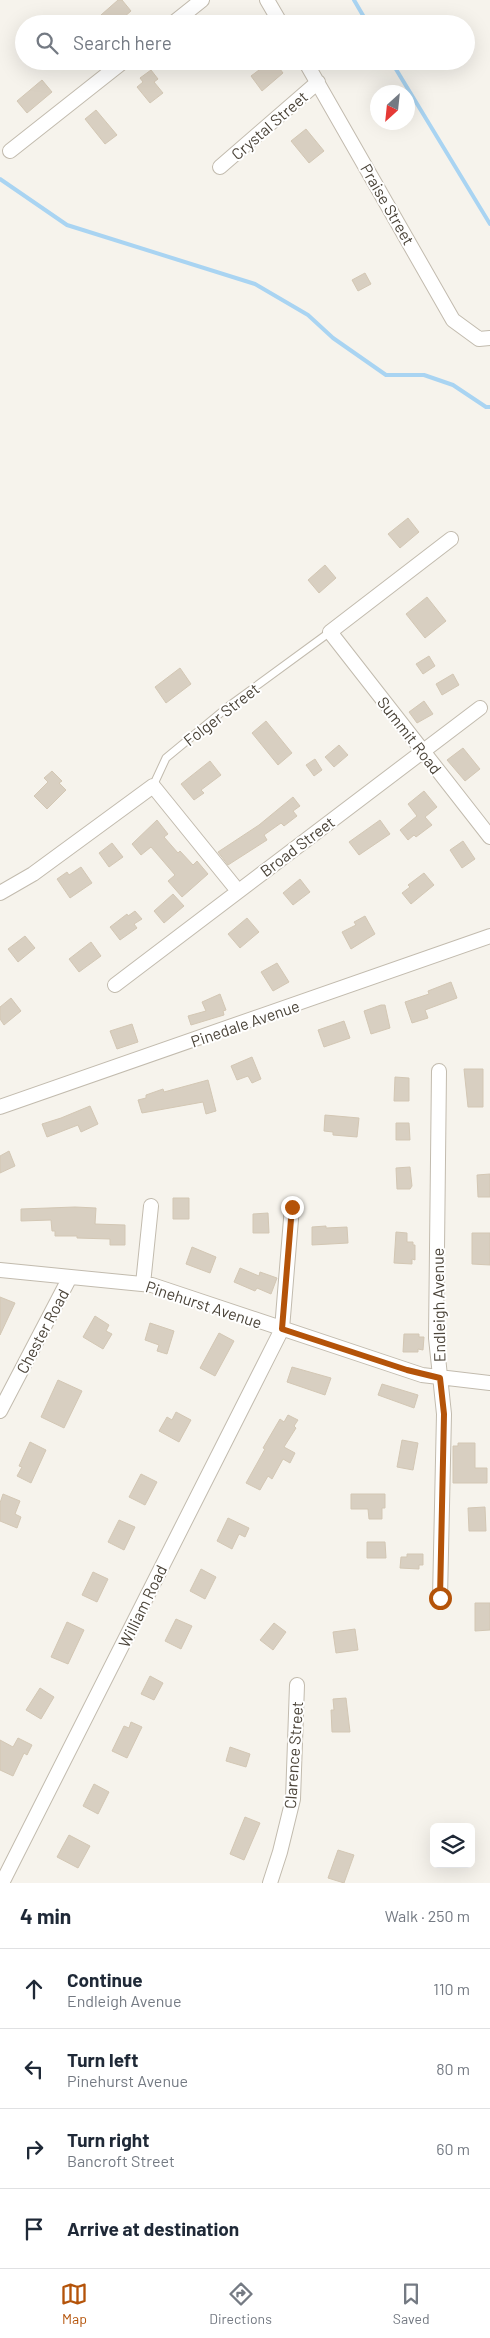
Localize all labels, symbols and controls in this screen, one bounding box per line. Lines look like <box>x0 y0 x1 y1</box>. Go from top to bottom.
search box <box>15 15 475 70</box>
icon: search <box>33 29 61 57</box>
text: Search here <box>73 31 172 54</box>
north arrow <box>370 85 415 130</box>
street label: Crystal Street <box>227 87 311 163</box>
street label: Praise Street <box>357 160 419 248</box>
street label: Folger Street <box>179 679 263 749</box>
street label: Summit Road <box>374 693 446 777</box>
street label: Broad Street <box>256 812 338 880</box>
street label: Pinedale Avenue <box>188 995 302 1051</box>
route end <box>281 1196 304 1219</box>
street label: Endleigh Avenue <box>428 1248 448 1362</box>
street label: Pinehurst Avenue <box>143 1276 265 1332</box>
street label: Chester Road <box>12 1286 72 1376</box>
street label: William Road <box>114 1562 170 1650</box>
route start <box>429 1587 452 1610</box>
street label: Clarence Street <box>280 1700 306 1810</box>
map controls <box>430 1823 475 1868</box>
button: layers <box>430 1823 475 1868</box>
text: 4 min <box>20 1903 71 1928</box>
text: Walk · 250 m <box>385 1906 470 1925</box>
text: Continue <box>67 1968 143 1991</box>
icon: ahead <box>20 1975 48 2003</box>
text: 110 m <box>433 1979 470 1998</box>
text: Endleigh Avenue <box>67 1991 181 2010</box>
text: Turn left <box>67 2048 138 2071</box>
icon: left <box>20 2055 48 2083</box>
text: 80 m <box>436 2059 470 2078</box>
text: Pinehurst Avenue <box>67 2071 188 2090</box>
text: Turn right <box>67 2128 149 2151</box>
icon: right <box>20 2135 48 2163</box>
text: 60 m <box>436 2139 470 2158</box>
text: Bancroft Street <box>67 2151 175 2170</box>
icon: arrive <box>20 2215 48 2243</box>
text: Arrive at destination <box>67 2217 239 2240</box>
tab: Map <box>60 2280 88 2327</box>
tab: Directions <box>209 2280 272 2327</box>
tab: Saved <box>393 2280 430 2327</box>

